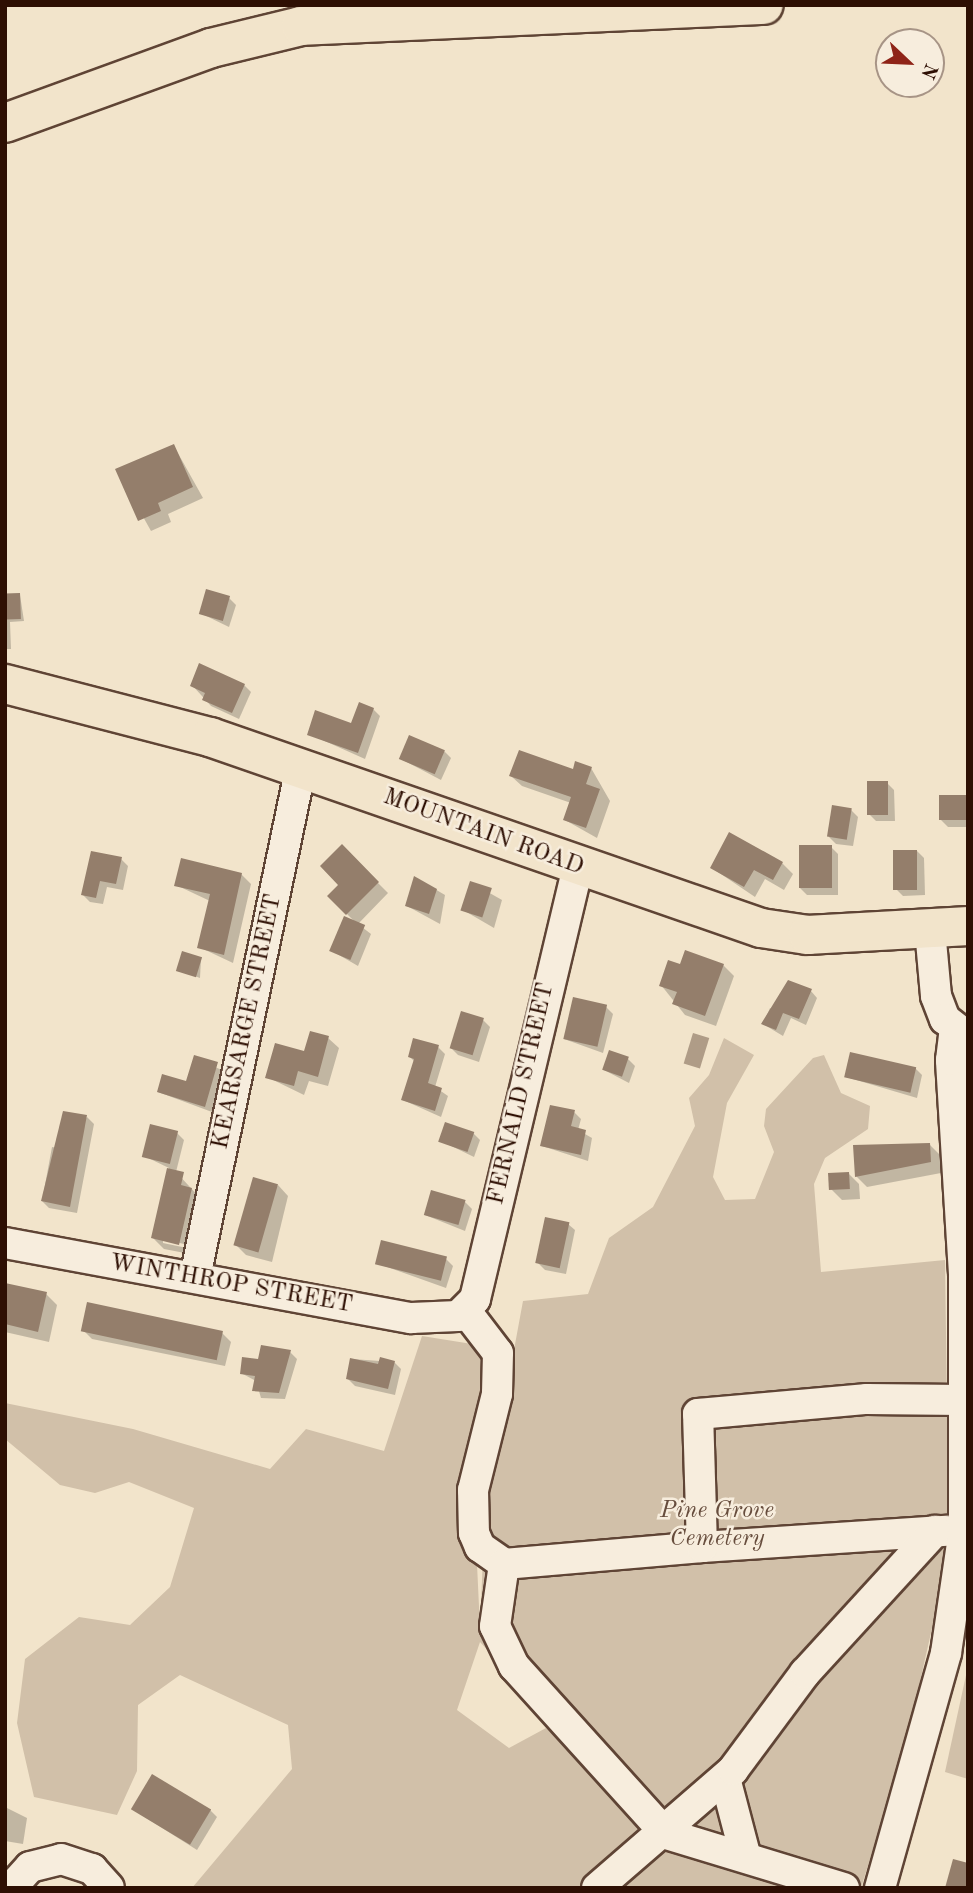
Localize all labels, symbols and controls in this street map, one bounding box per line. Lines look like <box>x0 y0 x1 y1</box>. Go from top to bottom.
north arrow <box>875 28 945 98</box>
text: N <box>916 60 940 81</box>
street label: MOUNTAIN ROAD <box>379 783 587 883</box>
street label: KEARSARGE STREET <box>207 892 289 1152</box>
street label: FERNALD STREET <box>482 980 562 1208</box>
street label: WINTHROP STREET <box>107 1249 355 1321</box>
park label: Pine Grove Cemetery <box>660 1498 774 1554</box>

